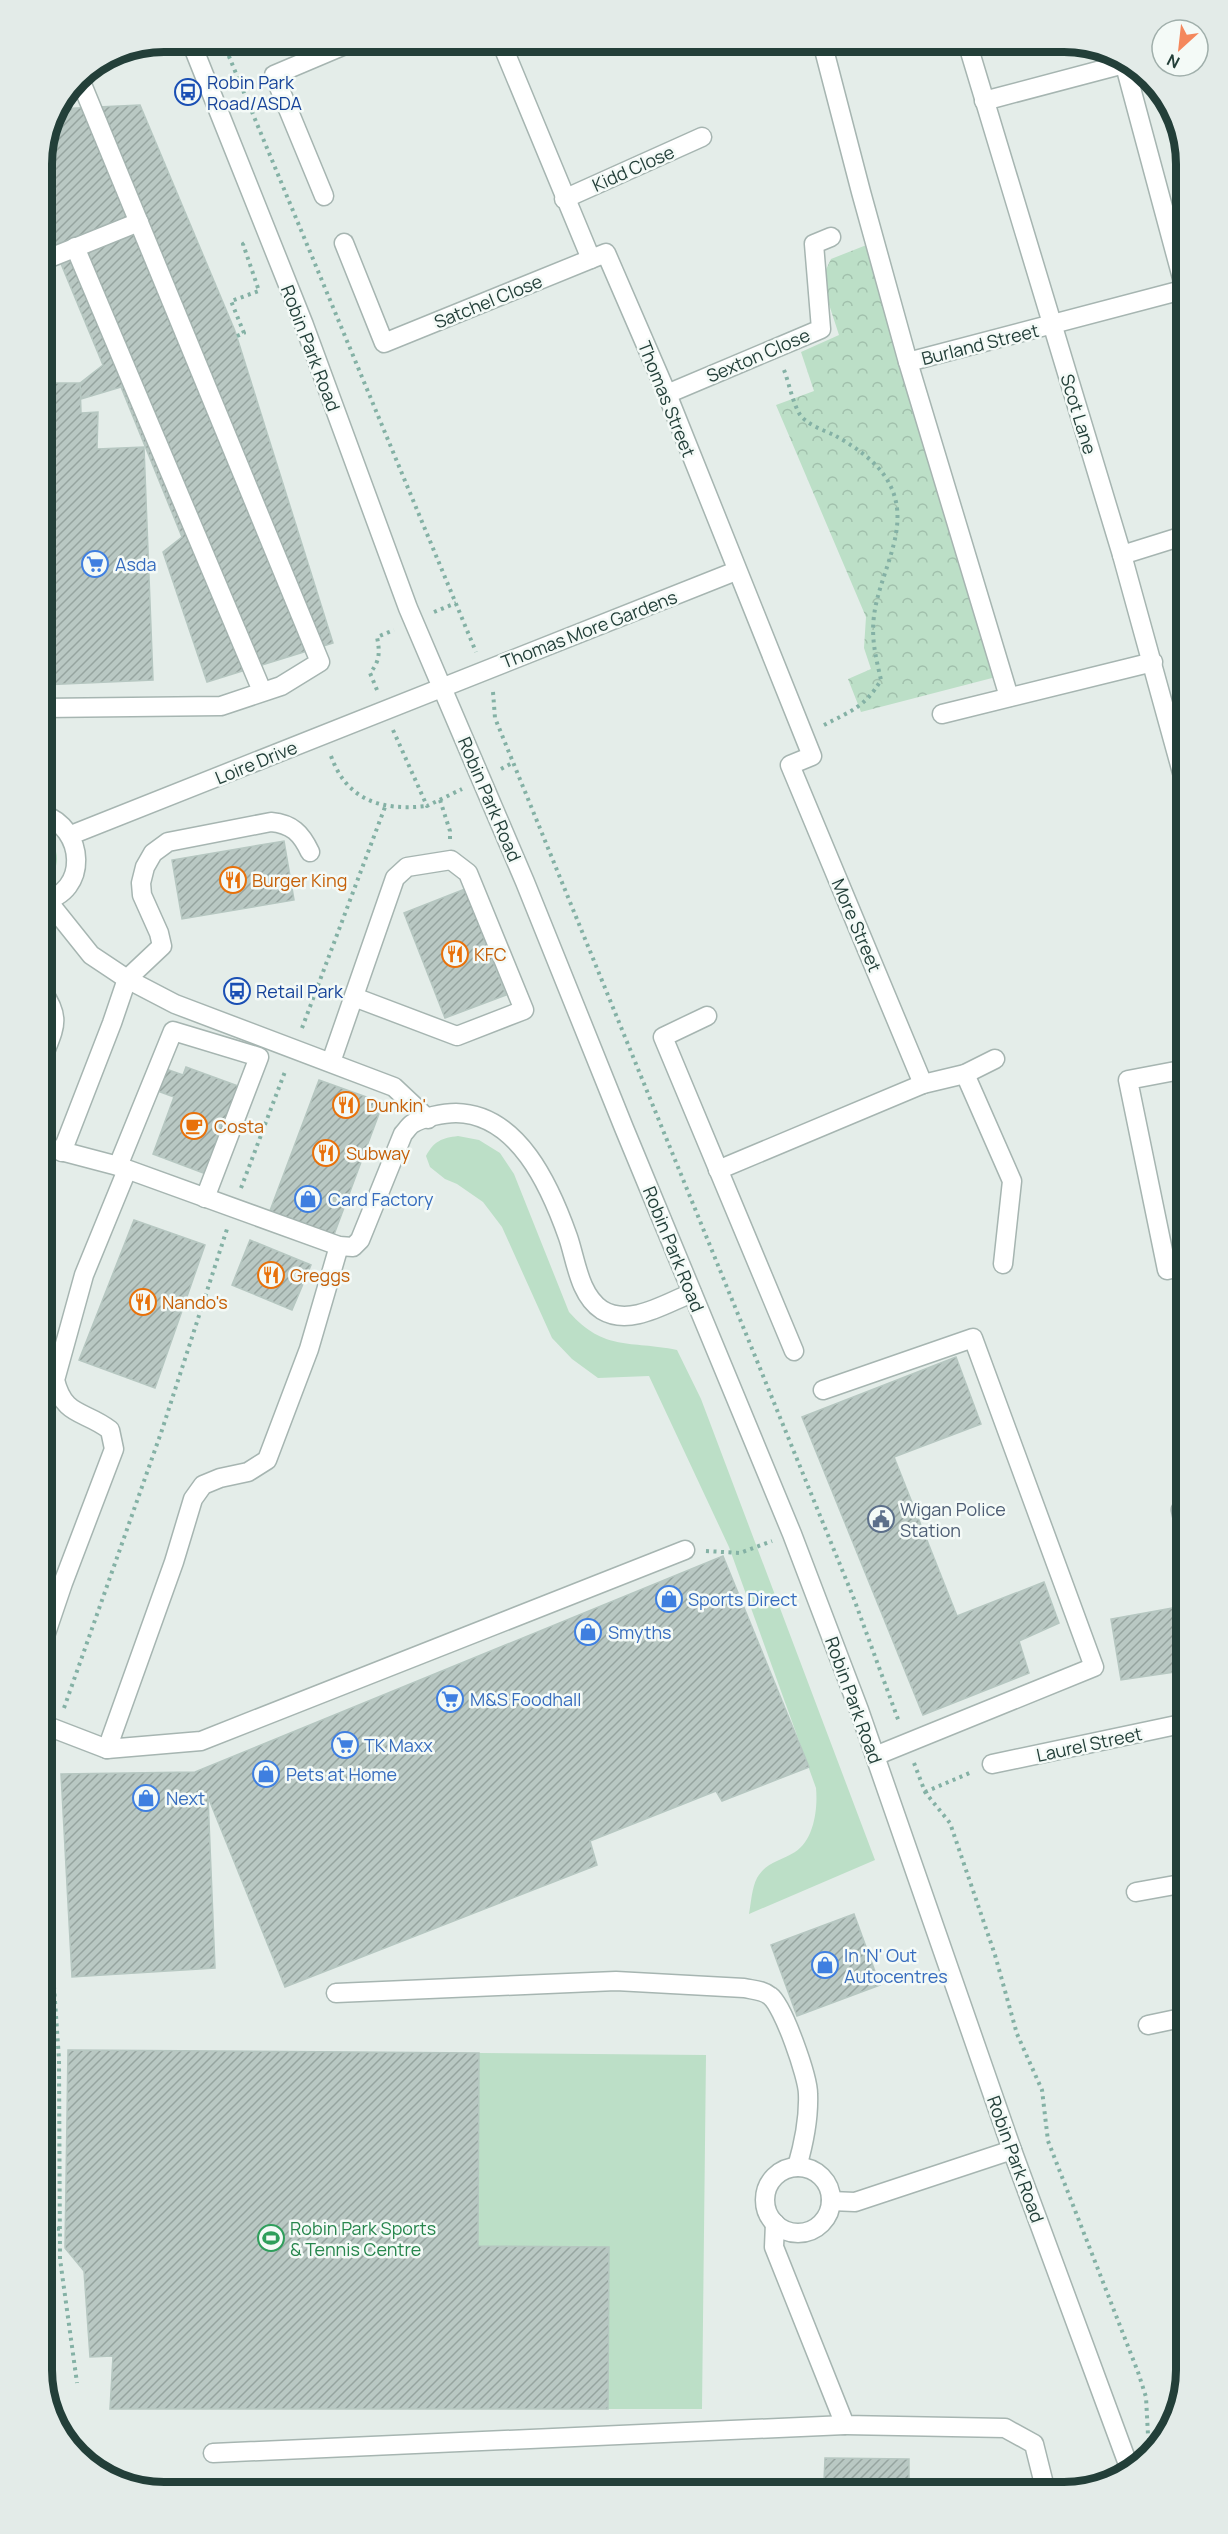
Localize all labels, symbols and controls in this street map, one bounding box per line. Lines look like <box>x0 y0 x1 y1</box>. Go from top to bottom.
north arrow <box>1150 18 1210 78</box>
text: N <box>1163 49 1183 74</box>
place label: Robin Park Road/ASDA <box>207 70 303 115</box>
bus stop icon: Robin Park Road/ASDA <box>173 77 203 107</box>
street label: Kidd Close <box>588 139 678 197</box>
street label: Satchel Close <box>430 268 546 334</box>
street label: Robin Park Road <box>276 281 346 415</box>
street label: Burland Street <box>919 318 1041 370</box>
street label: Sexton Close <box>703 322 813 388</box>
street label: Thomas Street <box>633 337 701 461</box>
street label: Scot Lane <box>1055 371 1103 457</box>
supermarket icon: Asda <box>80 549 110 579</box>
place label: Asda <box>115 552 157 576</box>
street label: Thomas More Gardens <box>498 584 680 674</box>
street label: Robin Park Road <box>453 733 527 865</box>
street label: Loire Drive <box>211 735 301 789</box>
restaurant icon: Burger King <box>218 865 248 895</box>
place label: Burger King <box>252 868 347 892</box>
street label: More Street <box>827 875 887 975</box>
restaurant icon: KFC <box>440 939 470 969</box>
place label: KFC <box>474 942 507 966</box>
bus stop icon: Retail Park <box>222 976 252 1006</box>
place label: Retail Park <box>256 979 344 1003</box>
restaurant icon: Dunkin' <box>331 1090 361 1120</box>
place label: Dunkin' <box>366 1093 426 1117</box>
cafe icon: Costa <box>179 1111 209 1141</box>
place label: Costa <box>214 1114 264 1138</box>
restaurant icon: Subway <box>311 1138 341 1168</box>
place label: Subway <box>346 1141 411 1165</box>
street label: Robin Park Road <box>638 1183 710 1315</box>
shop icon: Card Factory <box>293 1184 323 1214</box>
place label: Card Factory <box>328 1187 434 1211</box>
restaurant icon: Greggs <box>256 1260 286 1290</box>
place label: Greggs <box>290 1263 350 1287</box>
restaurant icon: Nando's <box>128 1287 158 1317</box>
place label: Nando's <box>162 1290 228 1314</box>
place label: Wigan Police Station <box>900 1497 1006 1542</box>
public building icon: Wigan Police Station <box>866 1504 896 1534</box>
shop icon: Sports Direct <box>654 1584 684 1614</box>
place label: Sports Direct <box>688 1587 797 1611</box>
shop icon: Smyths <box>573 1617 603 1647</box>
place label: Smyths <box>608 1620 672 1644</box>
street label: Robin Park Road <box>820 1633 888 1767</box>
supermarket icon: M&S Foodhall <box>435 1684 465 1714</box>
place label: M&S Foodhall <box>470 1687 581 1711</box>
street label: Laurel Street <box>1034 1721 1144 1767</box>
supermarket icon: TK Maxx <box>330 1730 360 1760</box>
place label: TK Maxx <box>364 1733 433 1757</box>
shop icon: Pets at Home <box>251 1759 281 1789</box>
place label: Pets at Home <box>286 1762 397 1786</box>
shop icon: Next <box>131 1783 161 1813</box>
place label: Next <box>166 1786 205 1810</box>
place label: In 'N' Out Autocentres <box>844 1943 948 1988</box>
shop icon: In 'N' Out Autocentres <box>810 1950 840 1980</box>
street label: Robin Park Road <box>982 2092 1050 2226</box>
place label: Robin Park Sports & Tennis Centre <box>290 2216 436 2261</box>
sports icon: Robin Park Sports & Tennis Centre <box>256 2223 286 2253</box>

